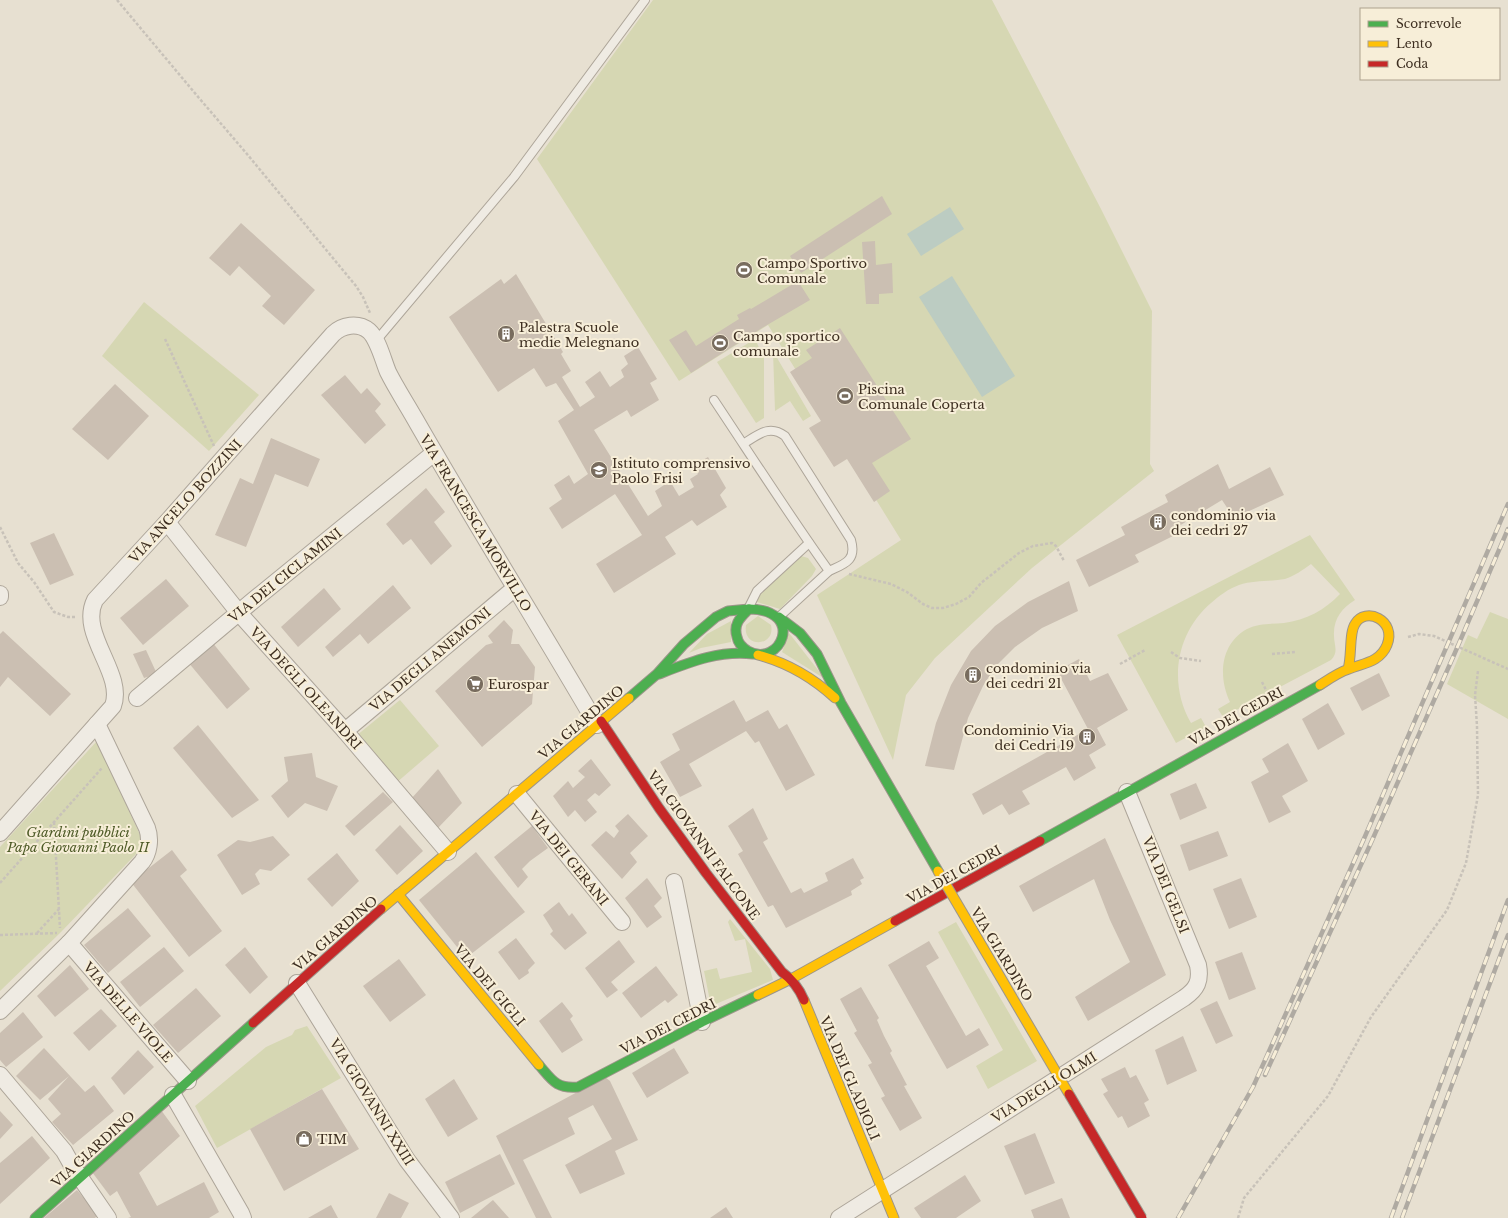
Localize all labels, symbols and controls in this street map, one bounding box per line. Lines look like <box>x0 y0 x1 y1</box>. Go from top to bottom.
legend <box>1360 8 1500 80</box>
text: Scorrevole <box>1396 16 1462 31</box>
text: Lento <box>1396 36 1432 51</box>
text: Coda <box>1396 56 1429 71</box>
place label: Campo Sportivo Comunale <box>757 255 867 287</box>
sports icon: Campo Sportivo Comunale <box>734 260 754 280</box>
place label: Palestra Scuole medie Melegnano <box>519 319 639 351</box>
building icon: Palestra Scuole medie Melegnano <box>496 324 516 344</box>
place label: Campo sportico comunale <box>733 328 840 360</box>
sports icon: Campo sportico comunale <box>710 333 730 353</box>
place label: Piscina Comunale Coperta <box>858 381 985 413</box>
sports icon: Piscina Comunale Coperta <box>835 386 855 406</box>
street label: VIA FRANCESCA MORVILLO <box>415 431 535 615</box>
street label: VIA ANGELO BOZZINI <box>125 436 245 567</box>
place label: Istituto comprensivo Paolo Frisi <box>612 455 750 487</box>
school or university icon: Istituto comprensivo Paolo Frisi <box>589 460 609 480</box>
place label: condominio via dei cedri 27 <box>1171 507 1277 539</box>
building icon: condominio via dei cedri 27 <box>1148 512 1168 532</box>
street label: VIA DEI CICLAMINI <box>224 524 345 627</box>
street label: VIA DEGLI ANEMONI <box>365 604 495 716</box>
street label: VIA DEGLI OLEANDRI <box>245 623 365 753</box>
place label: condominio via dei cedri 21 <box>986 660 1092 692</box>
building icon: condominio via dei cedri 21 <box>963 665 983 685</box>
supermarket icon: Eurospar <box>465 674 485 694</box>
place label: Eurospar <box>488 676 550 693</box>
street label: VIA GIARDINO <box>534 682 628 764</box>
street label: VIA DEI CEDRI <box>1185 683 1287 750</box>
place label: Condominio Via dei Cedri 19 <box>964 722 1075 754</box>
building icon: Condominio Via dei Cedri 19 <box>1077 727 1097 747</box>
street label: VIA GIOVANNI FALCONE <box>643 767 763 923</box>
street label: VIA DEI GERANI <box>525 807 612 909</box>
park label: Giardini pubblici Papa Giovanni Paolo II <box>6 824 151 856</box>
street label: VIA DEI GELSI <box>1138 833 1193 936</box>
street label: VIA DEI CEDRI <box>903 841 1005 908</box>
street label: VIA GIARDINO <box>289 892 381 975</box>
street label: VIA GIARDINO <box>966 903 1036 1004</box>
street label: VIA DEI GIGLI <box>450 940 529 1030</box>
street label: VIA DELLE VIOLE <box>79 958 176 1066</box>
street label: VIA DEI CEDRI <box>616 995 719 1058</box>
street label: VIA DEI GLADIOLI <box>815 1013 883 1143</box>
street label: VIA GIOVANNI XXIII <box>325 1035 418 1169</box>
street label: VIA DEGLI OLMI <box>988 1048 1100 1127</box>
street label: VIA GIARDINO <box>47 1107 139 1192</box>
shop icon: TIM <box>294 1129 314 1149</box>
place label: TIM <box>317 1131 347 1148</box>

